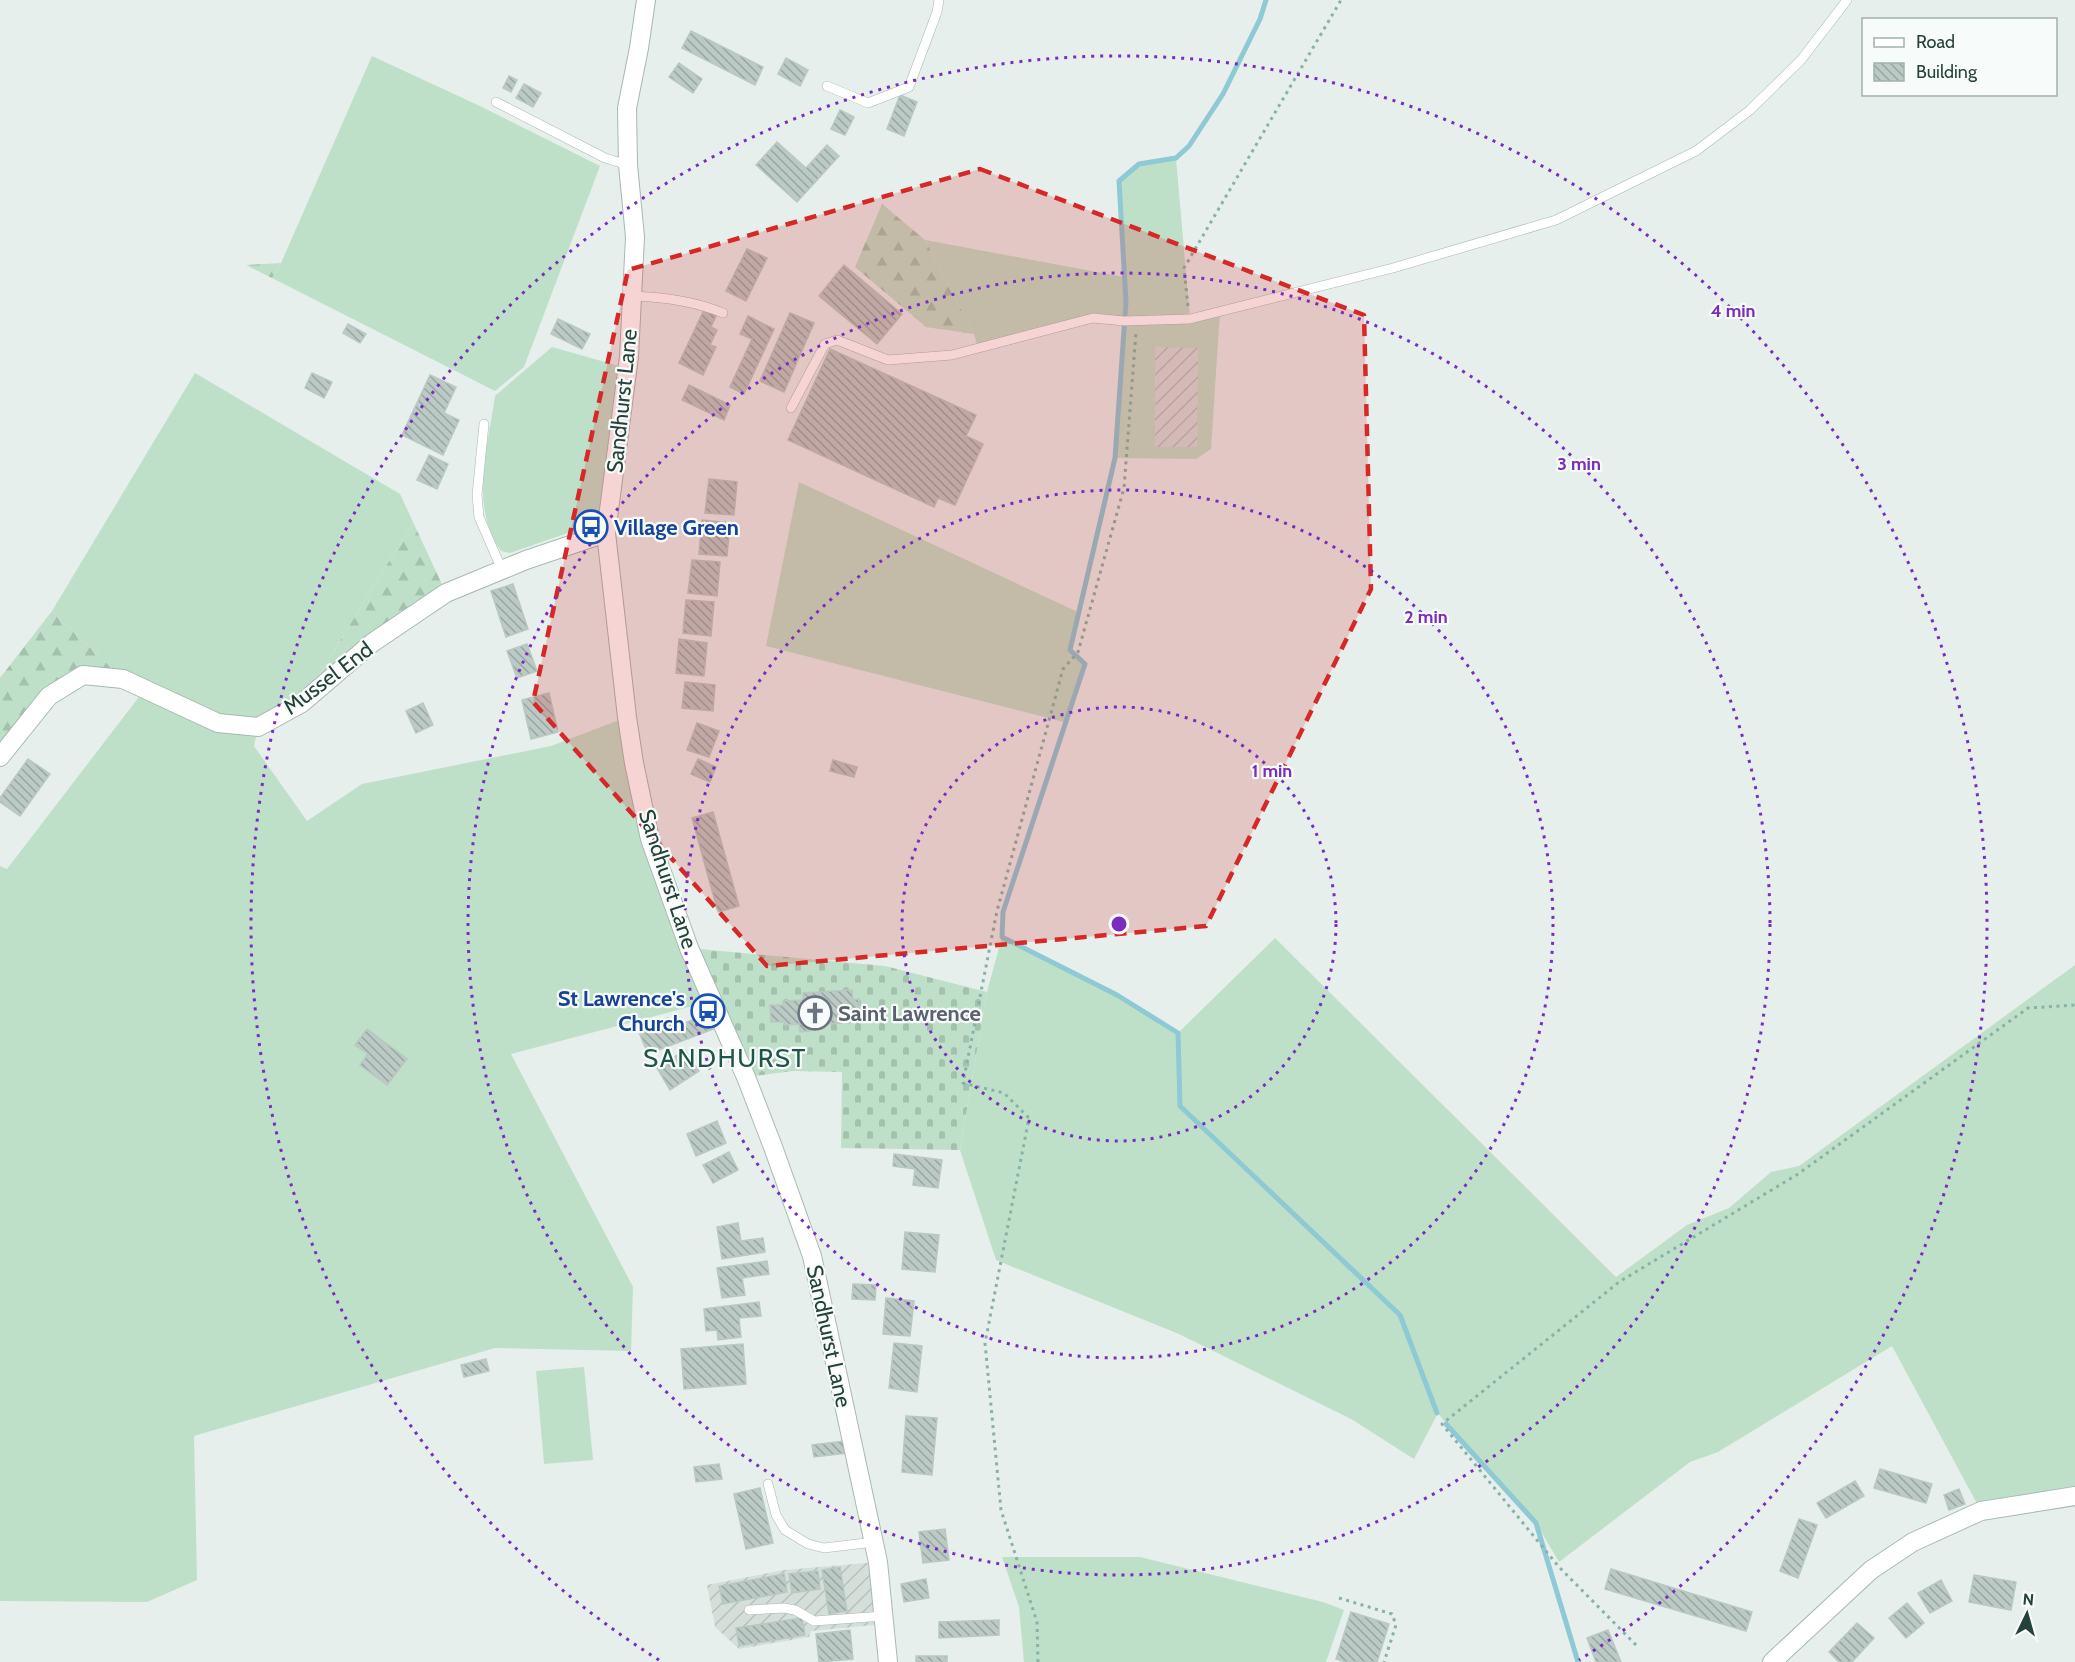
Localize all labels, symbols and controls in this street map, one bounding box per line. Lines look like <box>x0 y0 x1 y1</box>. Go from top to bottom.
legend <box>1862 18 2057 96</box>
text: Road <box>1916 31 1955 53</box>
text: Building <box>1916 61 1978 83</box>
text: 4 min <box>1710 300 1756 322</box>
street label: Sandhurst Lane <box>601 328 643 474</box>
text: 3 min <box>1557 453 1601 475</box>
bus stop icon: Village Green <box>573 509 609 545</box>
place label: Village Green <box>614 514 739 541</box>
text: 2 min <box>1404 606 1448 628</box>
street label: Mussel End <box>278 636 378 720</box>
text: 1 min <box>1252 760 1292 782</box>
street label: Sandhurst Lane <box>633 806 703 952</box>
centre of rings <box>1109 914 1129 934</box>
place label: St Lawrence's Church <box>558 985 685 1037</box>
bus stop icon: St Lawrence's Church <box>690 993 726 1029</box>
church icon: Saint Lawrence <box>797 995 833 1031</box>
place label: Saint Lawrence <box>838 1000 981 1027</box>
district label: SANDHURST <box>643 1042 807 1074</box>
street label: Sandhurst Lane <box>801 1262 857 1410</box>
north arrow <box>1997 1584 2057 1644</box>
text: N <box>2022 1590 2035 1610</box>

